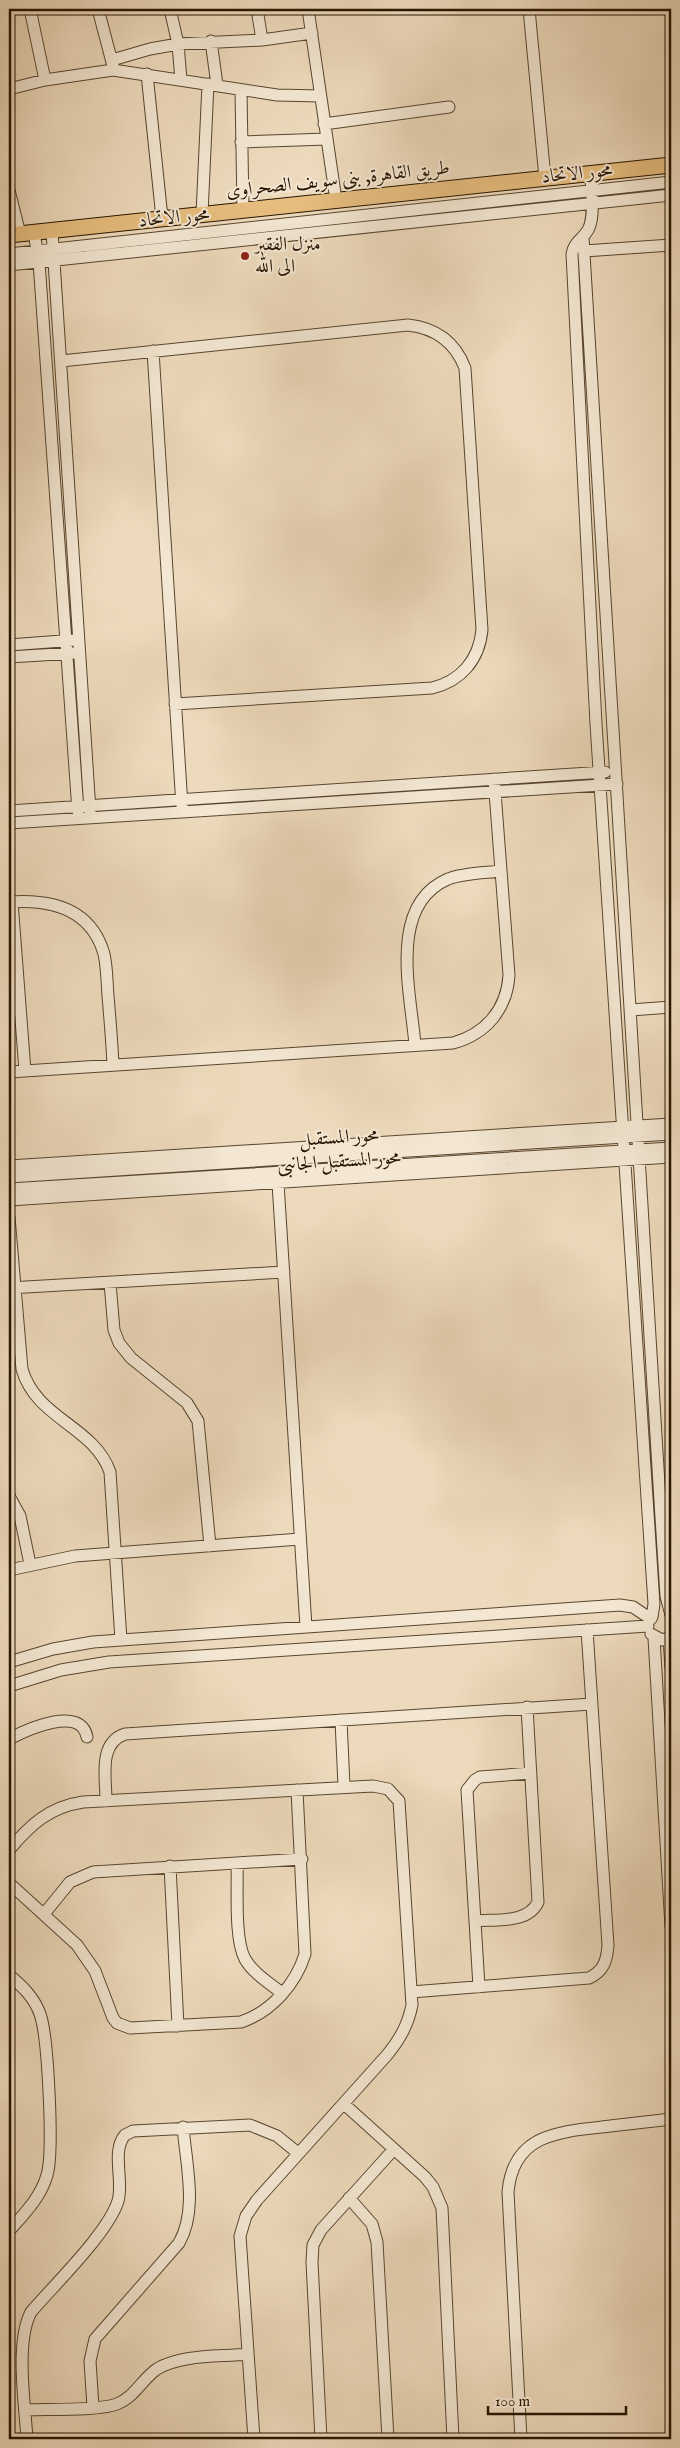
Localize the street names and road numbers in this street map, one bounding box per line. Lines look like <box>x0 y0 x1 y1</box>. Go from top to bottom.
street label: طريق القاهرة, بنى سويف الصحراوى <box>225 156 451 204</box>
street label: محور الاتحاد <box>540 158 614 190</box>
street label: محور الاتحاد <box>137 202 211 234</box>
street label: محور المستقبل <box>298 1123 380 1153</box>
street label: محور المستقبل الجانبى <box>276 1146 402 1178</box>

